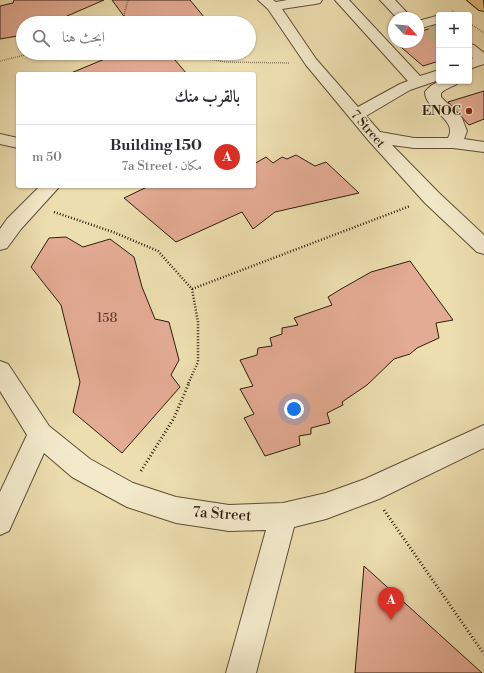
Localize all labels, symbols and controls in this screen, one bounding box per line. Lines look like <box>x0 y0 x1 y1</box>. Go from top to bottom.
north arrow <box>388 12 424 48</box>
map controls <box>436 12 472 84</box>
button: + <box>436 12 472 48</box>
search box <box>16 16 256 60</box>
icon: search <box>30 27 52 49</box>
text: ابحث هنا <box>62 28 105 47</box>
button: − <box>436 48 472 84</box>
text: بالقرب منك <box>174 86 240 108</box>
place label: ENOC <box>422 103 461 119</box>
marker: ENOC <box>464 106 474 116</box>
street label: 7 Street <box>347 107 389 151</box>
text: Building 150 <box>110 136 202 155</box>
text: 50 m <box>32 149 62 165</box>
text: A <box>222 149 232 165</box>
text: مكان · 7a Street <box>122 158 202 174</box>
house number: 158 <box>97 310 117 326</box>
your location <box>284 399 304 419</box>
street label: 7a Street <box>192 502 253 526</box>
pin: A <box>378 587 404 620</box>

